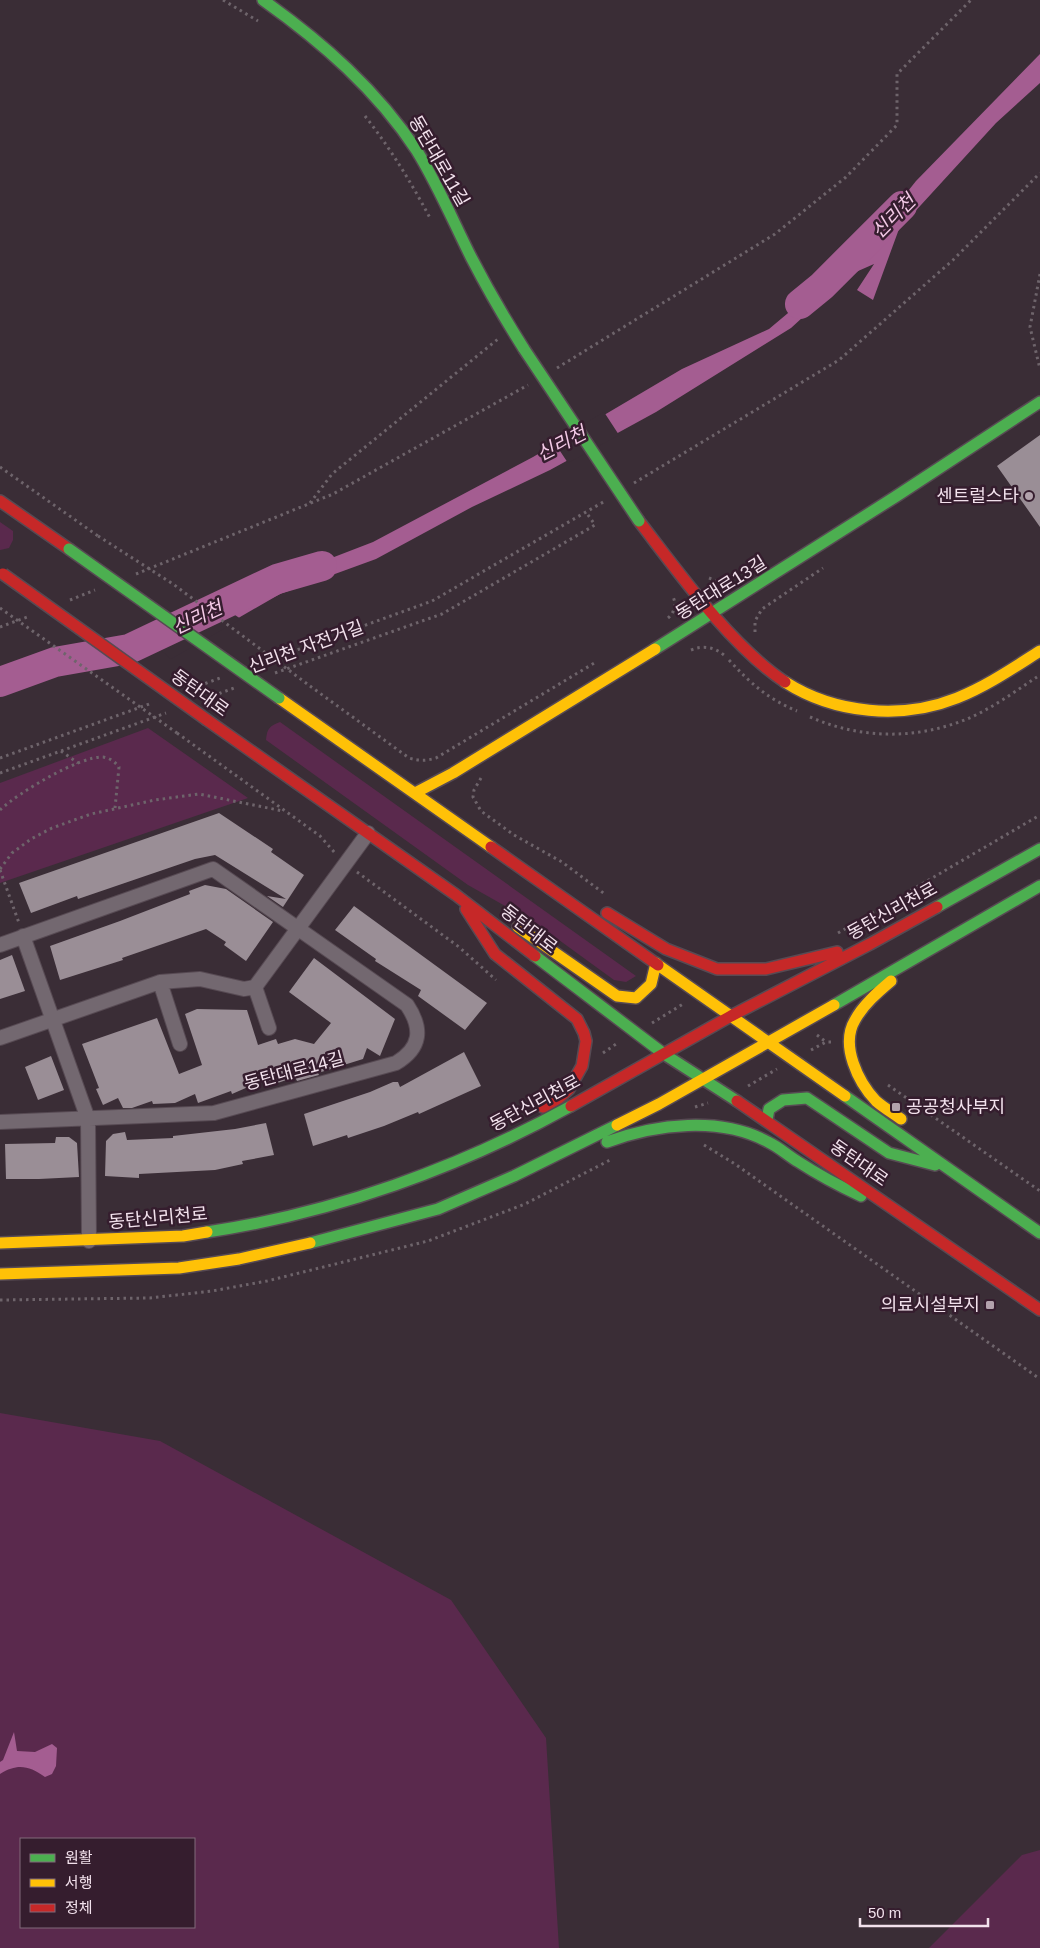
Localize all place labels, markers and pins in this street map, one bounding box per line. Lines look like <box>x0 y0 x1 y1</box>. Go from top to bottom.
place label: 센트럴스타 <box>936 486 1019 506</box>
marker: 센트럴스타 <box>1023 490 1035 502</box>
place label: 공공청사부지 <box>906 1097 1005 1117</box>
marker: 공공청사부지 <box>890 1101 902 1113</box>
place label: 의료시설부지 <box>881 1295 980 1315</box>
marker: 의료시설부지 <box>984 1299 996 1311</box>

